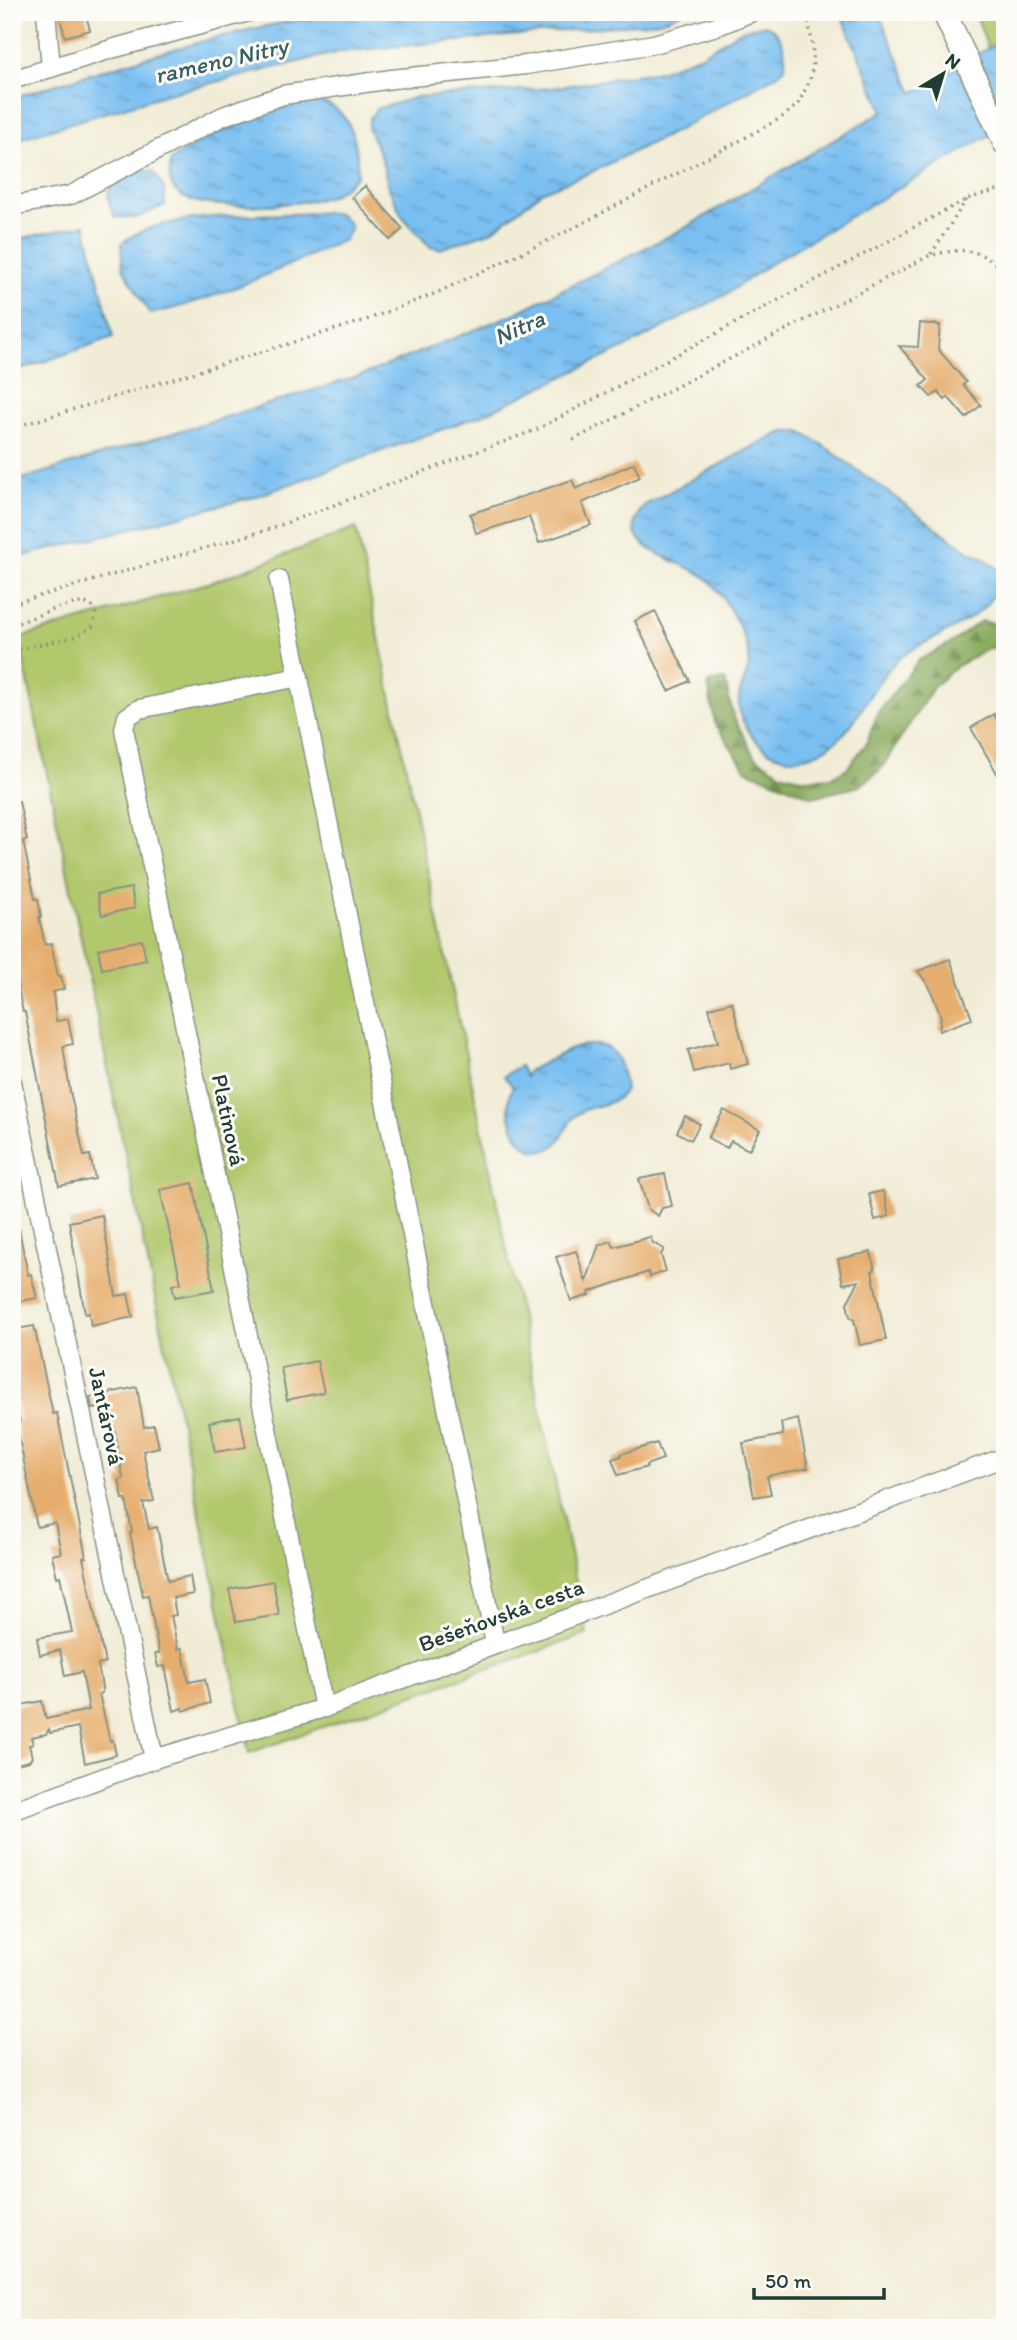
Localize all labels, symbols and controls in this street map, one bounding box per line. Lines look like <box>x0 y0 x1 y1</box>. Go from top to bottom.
water label: rameno Nitry <box>152 30 293 89</box>
north arrow <box>908 38 978 108</box>
text: N <box>941 48 965 74</box>
water label: Nitra <box>489 303 550 351</box>
street label: Platinová <box>206 1071 252 1169</box>
street label: Jantárová <box>83 1364 131 1468</box>
street label: Bešeňovská cesta <box>415 1572 587 1658</box>
scale bar <box>754 2256 884 2300</box>
text: 50 m <box>765 2268 812 2293</box>

